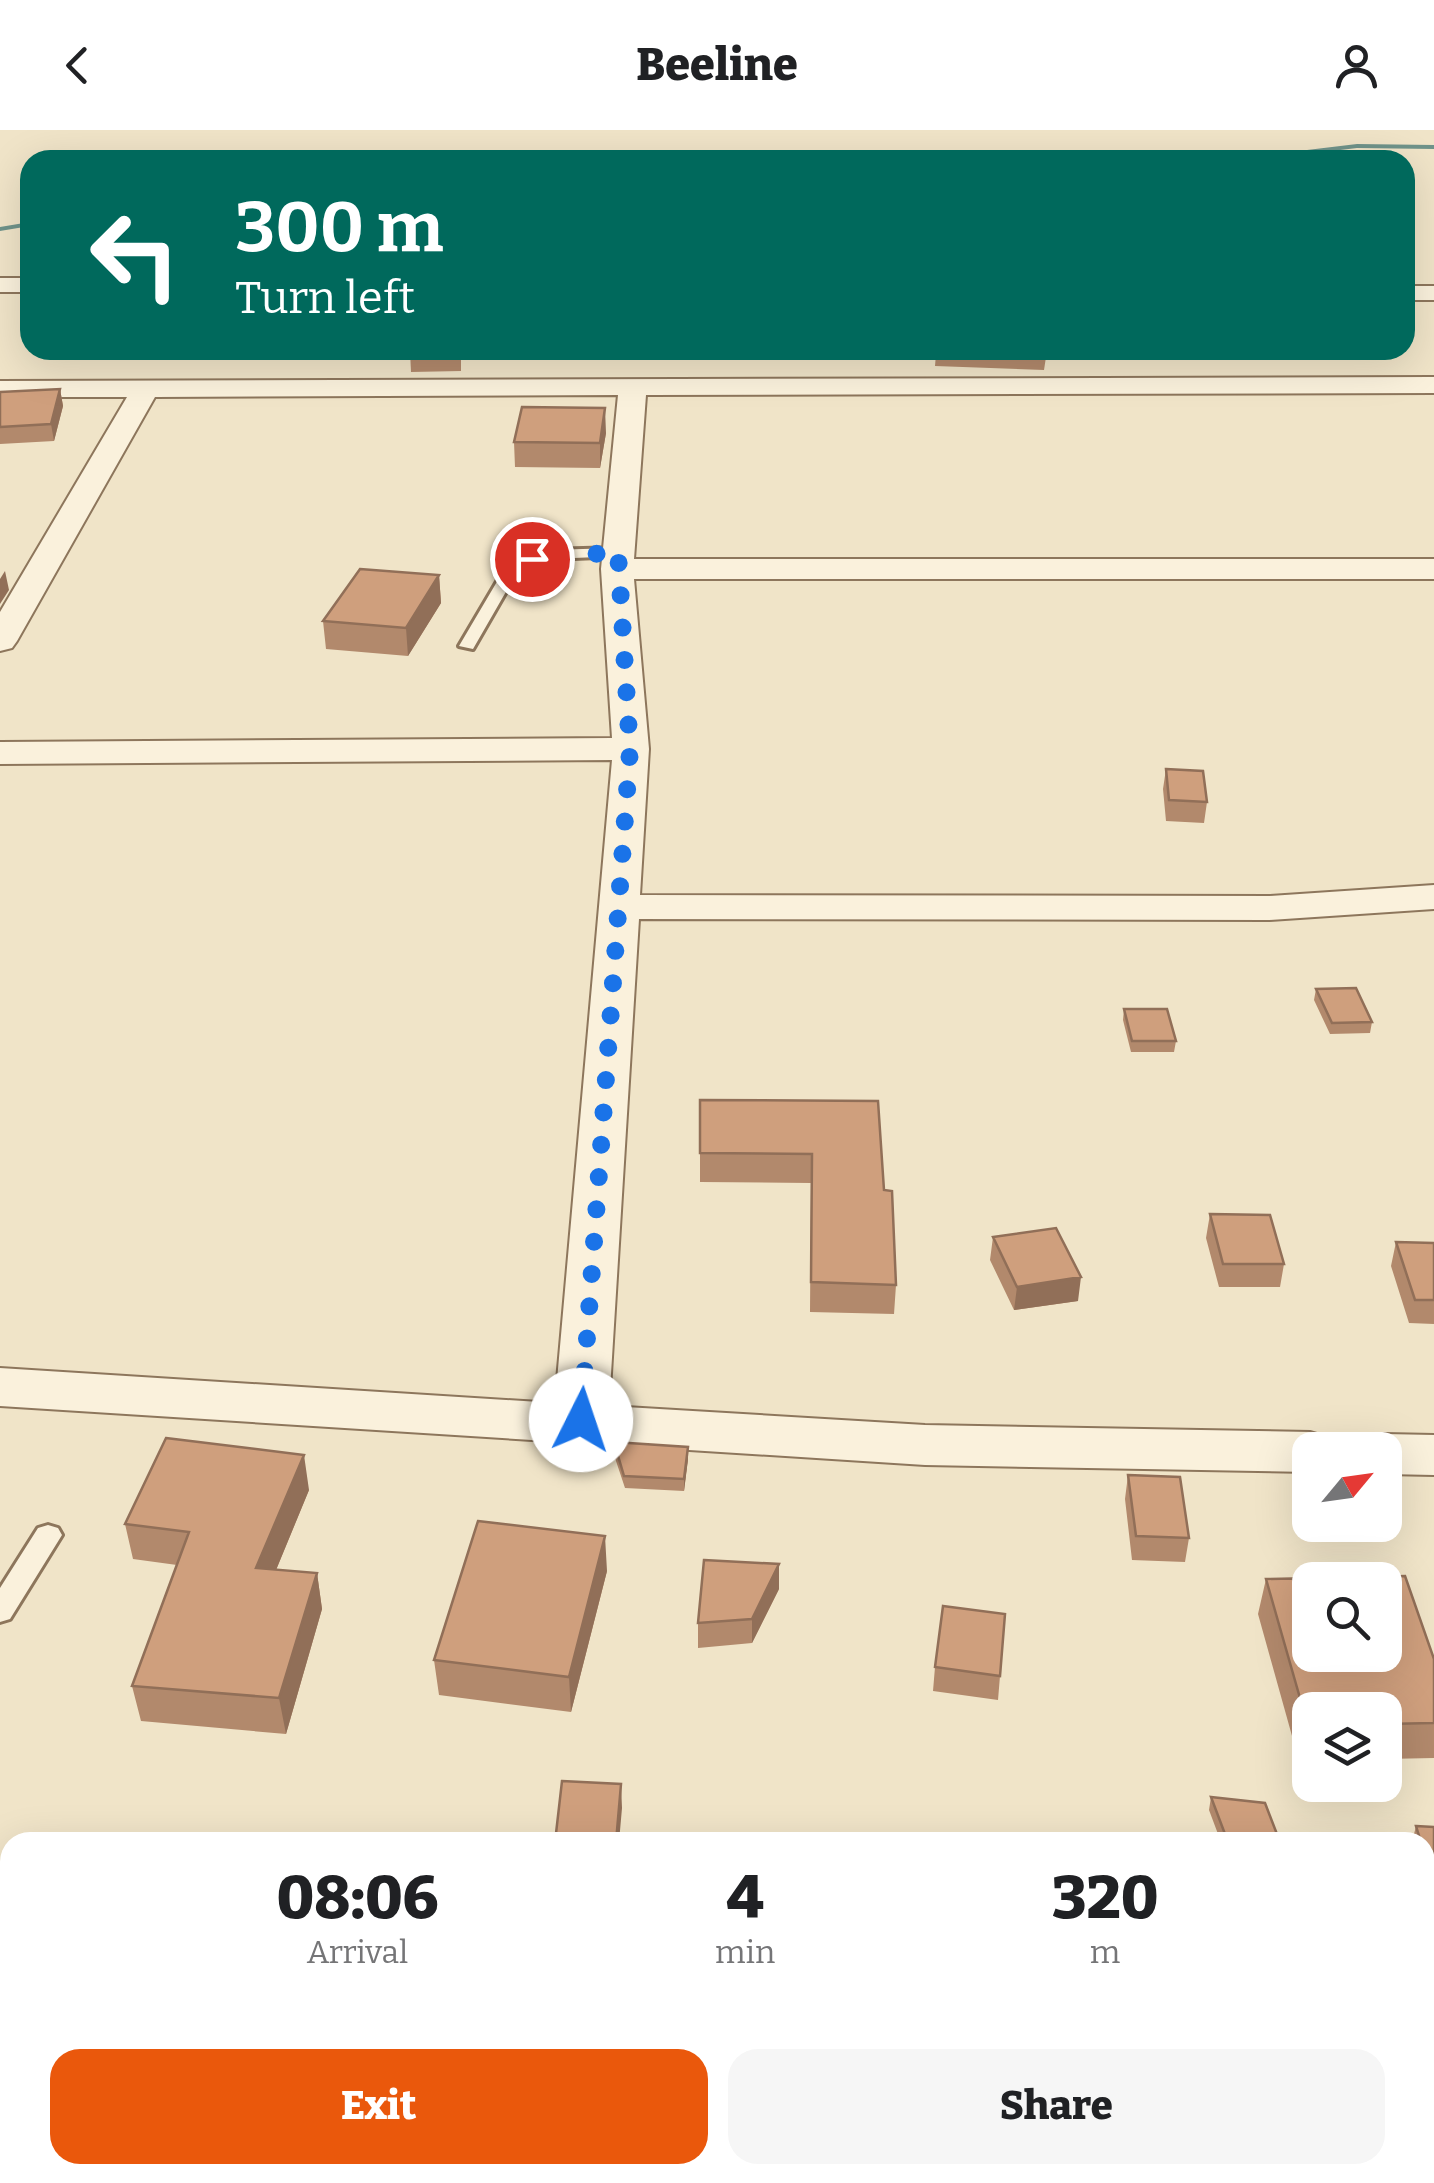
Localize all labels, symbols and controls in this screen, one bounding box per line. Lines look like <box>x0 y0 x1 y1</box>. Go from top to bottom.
icon: back <box>50 38 105 93</box>
text: Beeline <box>636 38 798 92</box>
icon: person <box>1329 38 1384 93</box>
text: 300 m <box>235 186 444 270</box>
icon: left <box>70 190 200 320</box>
text: Turn left <box>235 271 415 325</box>
pin <box>490 517 575 602</box>
icon: arrive <box>505 532 560 587</box>
position arrow <box>529 1368 633 1472</box>
north arrow <box>1292 1432 1402 1542</box>
map controls <box>1292 1432 1402 1802</box>
button: search <box>1292 1562 1402 1672</box>
button: layers <box>1292 1692 1402 1802</box>
text: 08:06 <box>276 1862 438 1934</box>
text: 4 <box>726 1862 764 1934</box>
text: 320 <box>1052 1862 1159 1934</box>
text: Arrival <box>307 1933 408 1971</box>
text: min <box>715 1933 775 1971</box>
text: m <box>1090 1933 1120 1971</box>
button: Exit <box>50 2049 708 2164</box>
button: Share <box>728 2049 1385 2164</box>

